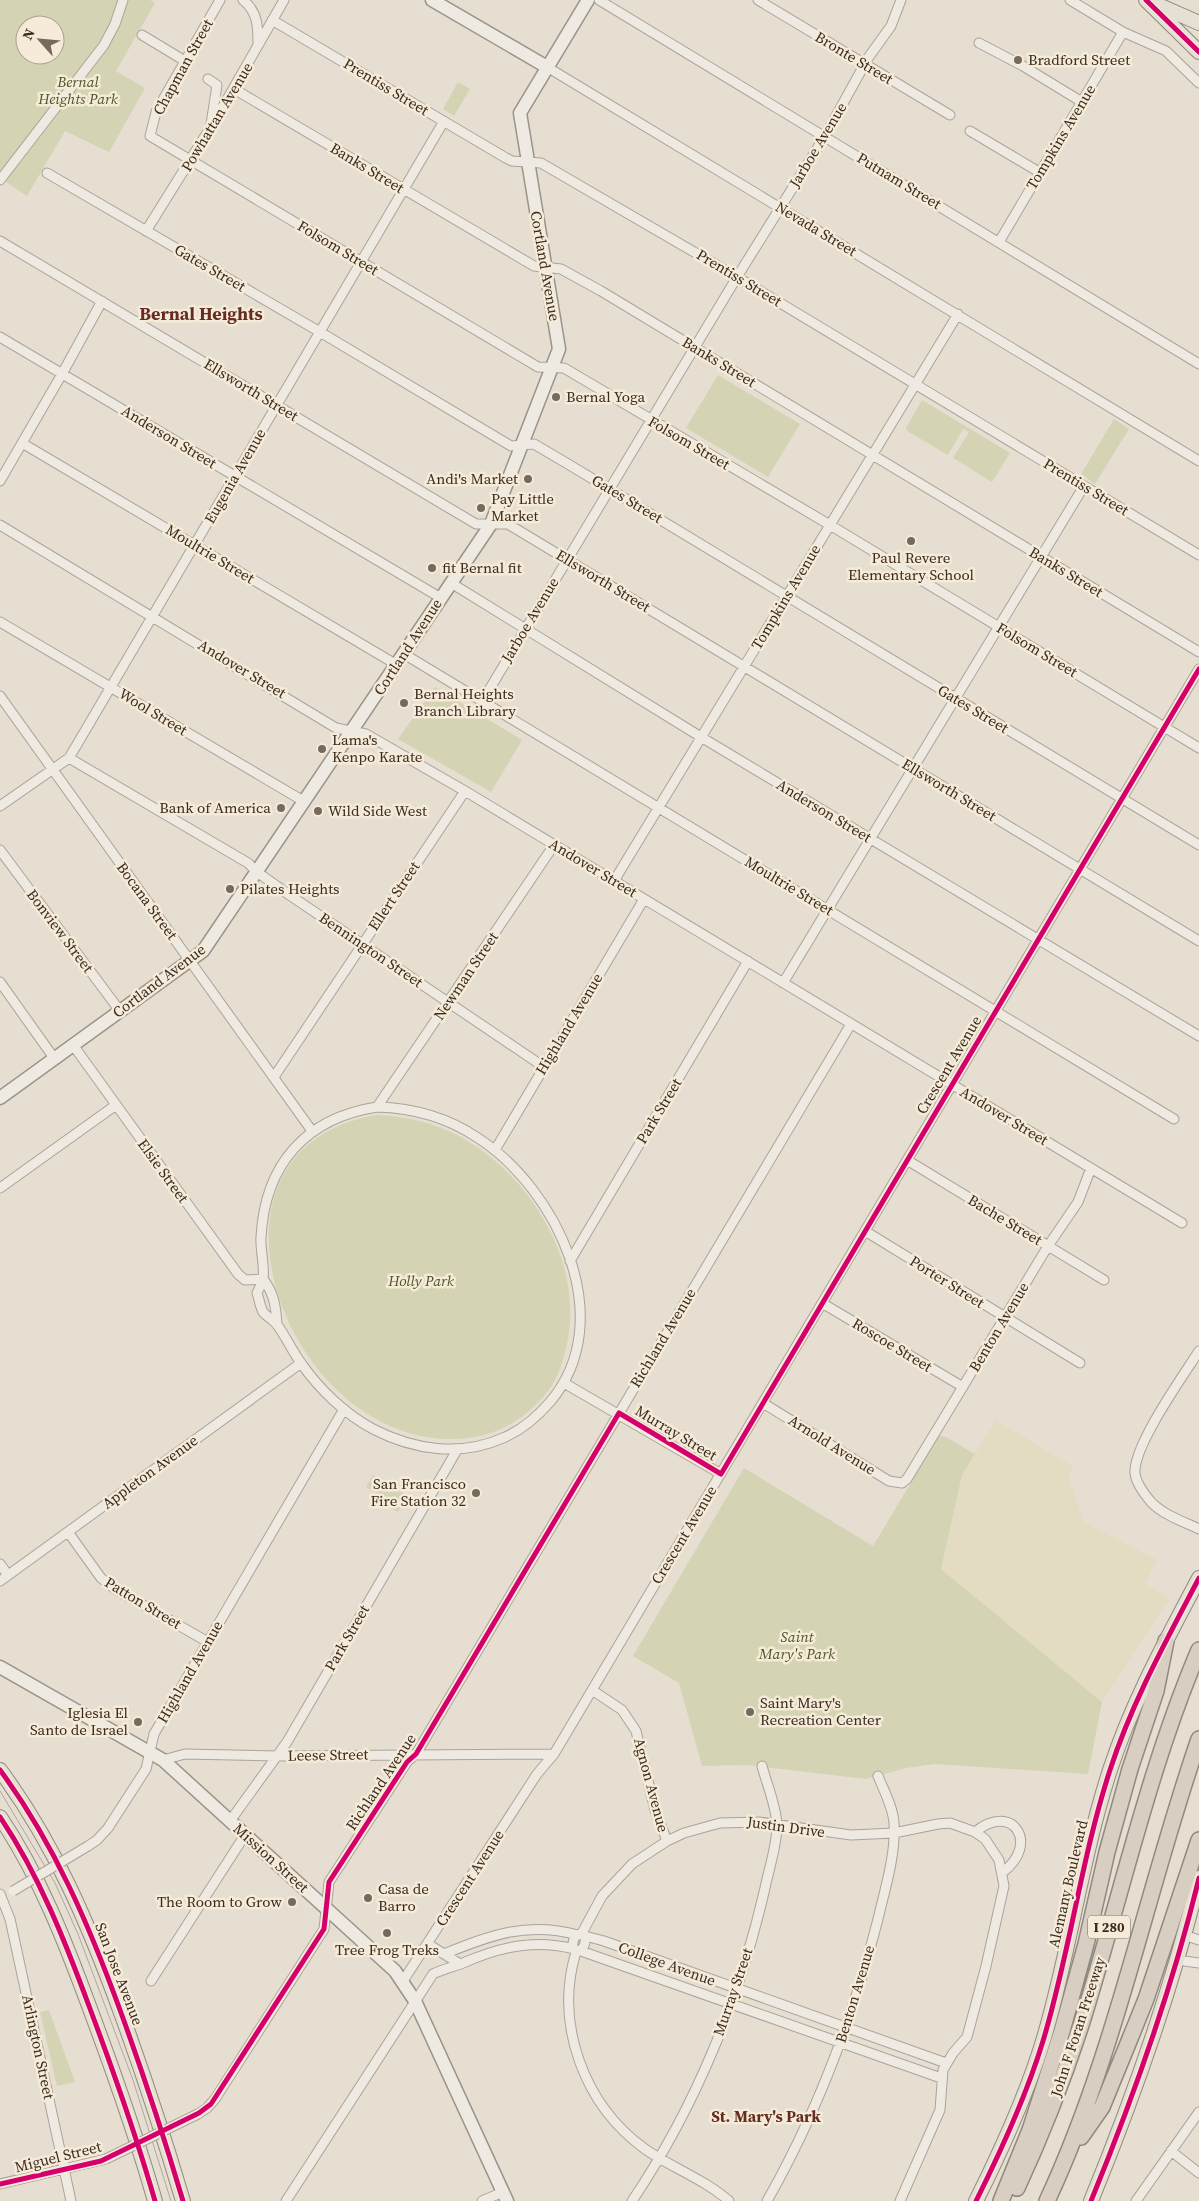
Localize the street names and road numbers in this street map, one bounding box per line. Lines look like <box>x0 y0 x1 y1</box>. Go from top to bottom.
street label: Chapman Street <box>147 15 218 119</box>
street label: Bronte Street <box>811 26 897 89</box>
street label: Prentiss Street <box>340 53 433 120</box>
street label: Powhattan Avenue <box>176 58 258 175</box>
street label: Tompkins Avenue <box>1021 80 1100 193</box>
street label: Jarboe Avenue <box>783 98 852 192</box>
street label: Banks Street <box>326 137 408 198</box>
street label: Putnam Street <box>853 147 945 214</box>
street label: Nevada Street <box>772 196 861 261</box>
street label: Cortland Avenue <box>525 209 566 323</box>
street label: Folsom Street <box>294 215 383 280</box>
street label: Gates Street <box>171 239 250 297</box>
street label: Prentiss Street <box>693 244 786 311</box>
street label: Banks Street <box>678 331 760 392</box>
street label: Ellsworth Street <box>200 353 302 426</box>
street label: Anderson Street <box>118 400 221 473</box>
street label: Folsom Street <box>645 411 734 475</box>
street label: Eugenia Avenue <box>199 424 271 527</box>
street label: Prentiss Street <box>1040 453 1133 520</box>
street label: Gates Street <box>588 469 667 528</box>
street label: Moultrie Street <box>162 519 259 588</box>
street label: Tompkins Avenue <box>746 540 825 653</box>
street label: Banks Street <box>1025 541 1107 602</box>
street label: Ellsworth Street <box>552 544 654 617</box>
street label: Jarboe Avenue <box>495 573 564 667</box>
street label: Cortland Avenue <box>368 594 447 699</box>
street label: Folsom Street <box>993 617 1082 682</box>
street label: Andover Street <box>194 634 290 703</box>
street label: Gates Street <box>934 679 1013 738</box>
street label: Wool Street <box>115 683 192 740</box>
street label: Ellsworth Street <box>898 753 1000 826</box>
street label: Anderson Street <box>773 774 876 847</box>
street label: Andover Street <box>545 833 641 902</box>
street label: Moultrie Street <box>741 851 838 920</box>
street label: Ellert Street <box>363 857 425 935</box>
street label: Bocana Street <box>112 858 183 944</box>
street label: Bonview Street <box>22 885 99 977</box>
street label: Bennington Street <box>315 907 427 992</box>
street label: Newman Street <box>428 927 503 1024</box>
street label: Cortland Avenue <box>108 938 210 1023</box>
street label: Highland Avenue <box>530 969 607 1079</box>
street label: Crescent Avenue <box>911 1011 986 1118</box>
street label: Park Street <box>631 1074 686 1147</box>
street label: Andover Street <box>956 1081 1052 1150</box>
street label: Elsie Street <box>133 1134 194 1207</box>
street label: Bache Street <box>964 1189 1046 1250</box>
street label: Porter Street <box>906 1250 989 1313</box>
street label: Benton Avenue <box>964 1278 1034 1375</box>
street label: Richland Avenue <box>625 1284 701 1391</box>
street label: Roscoe Street <box>848 1312 936 1377</box>
street label: Murray Street <box>631 1400 721 1465</box>
street label: Arnold Avenue <box>785 1409 880 1480</box>
street label: Appleton Avenue <box>98 1429 202 1514</box>
street label: Crescent Avenue <box>646 1481 721 1588</box>
street label: Patton Street <box>101 1571 186 1634</box>
street label: Park Street <box>319 1601 374 1675</box>
street label: Highland Avenue <box>152 1616 228 1727</box>
street label: Richland Avenue <box>340 1729 421 1834</box>
street label: Agnon Avenue <box>629 1735 674 1835</box>
street label: Leese Street <box>287 1743 369 1766</box>
street label: Justin Drive <box>745 1811 827 1842</box>
street label: Alemany Boulevard <box>1043 1817 1093 1950</box>
street label: Mission Street <box>229 1818 314 1897</box>
street label: Crescent Avenue <box>430 1825 509 1930</box>
road number: I 280 <box>1088 1915 1130 1938</box>
street label: San Jose Avenue <box>90 1920 149 2028</box>
street label: College Avenue <box>616 1936 719 1991</box>
street label: Benton Avenue <box>830 1942 879 2045</box>
street label: Murray Street <box>708 1945 757 2039</box>
street label: John F Foran Freeway <box>1045 1954 1110 2100</box>
street label: Arlington Street <box>17 1993 60 2101</box>
street label: Miguel Street <box>12 2136 104 2177</box>

